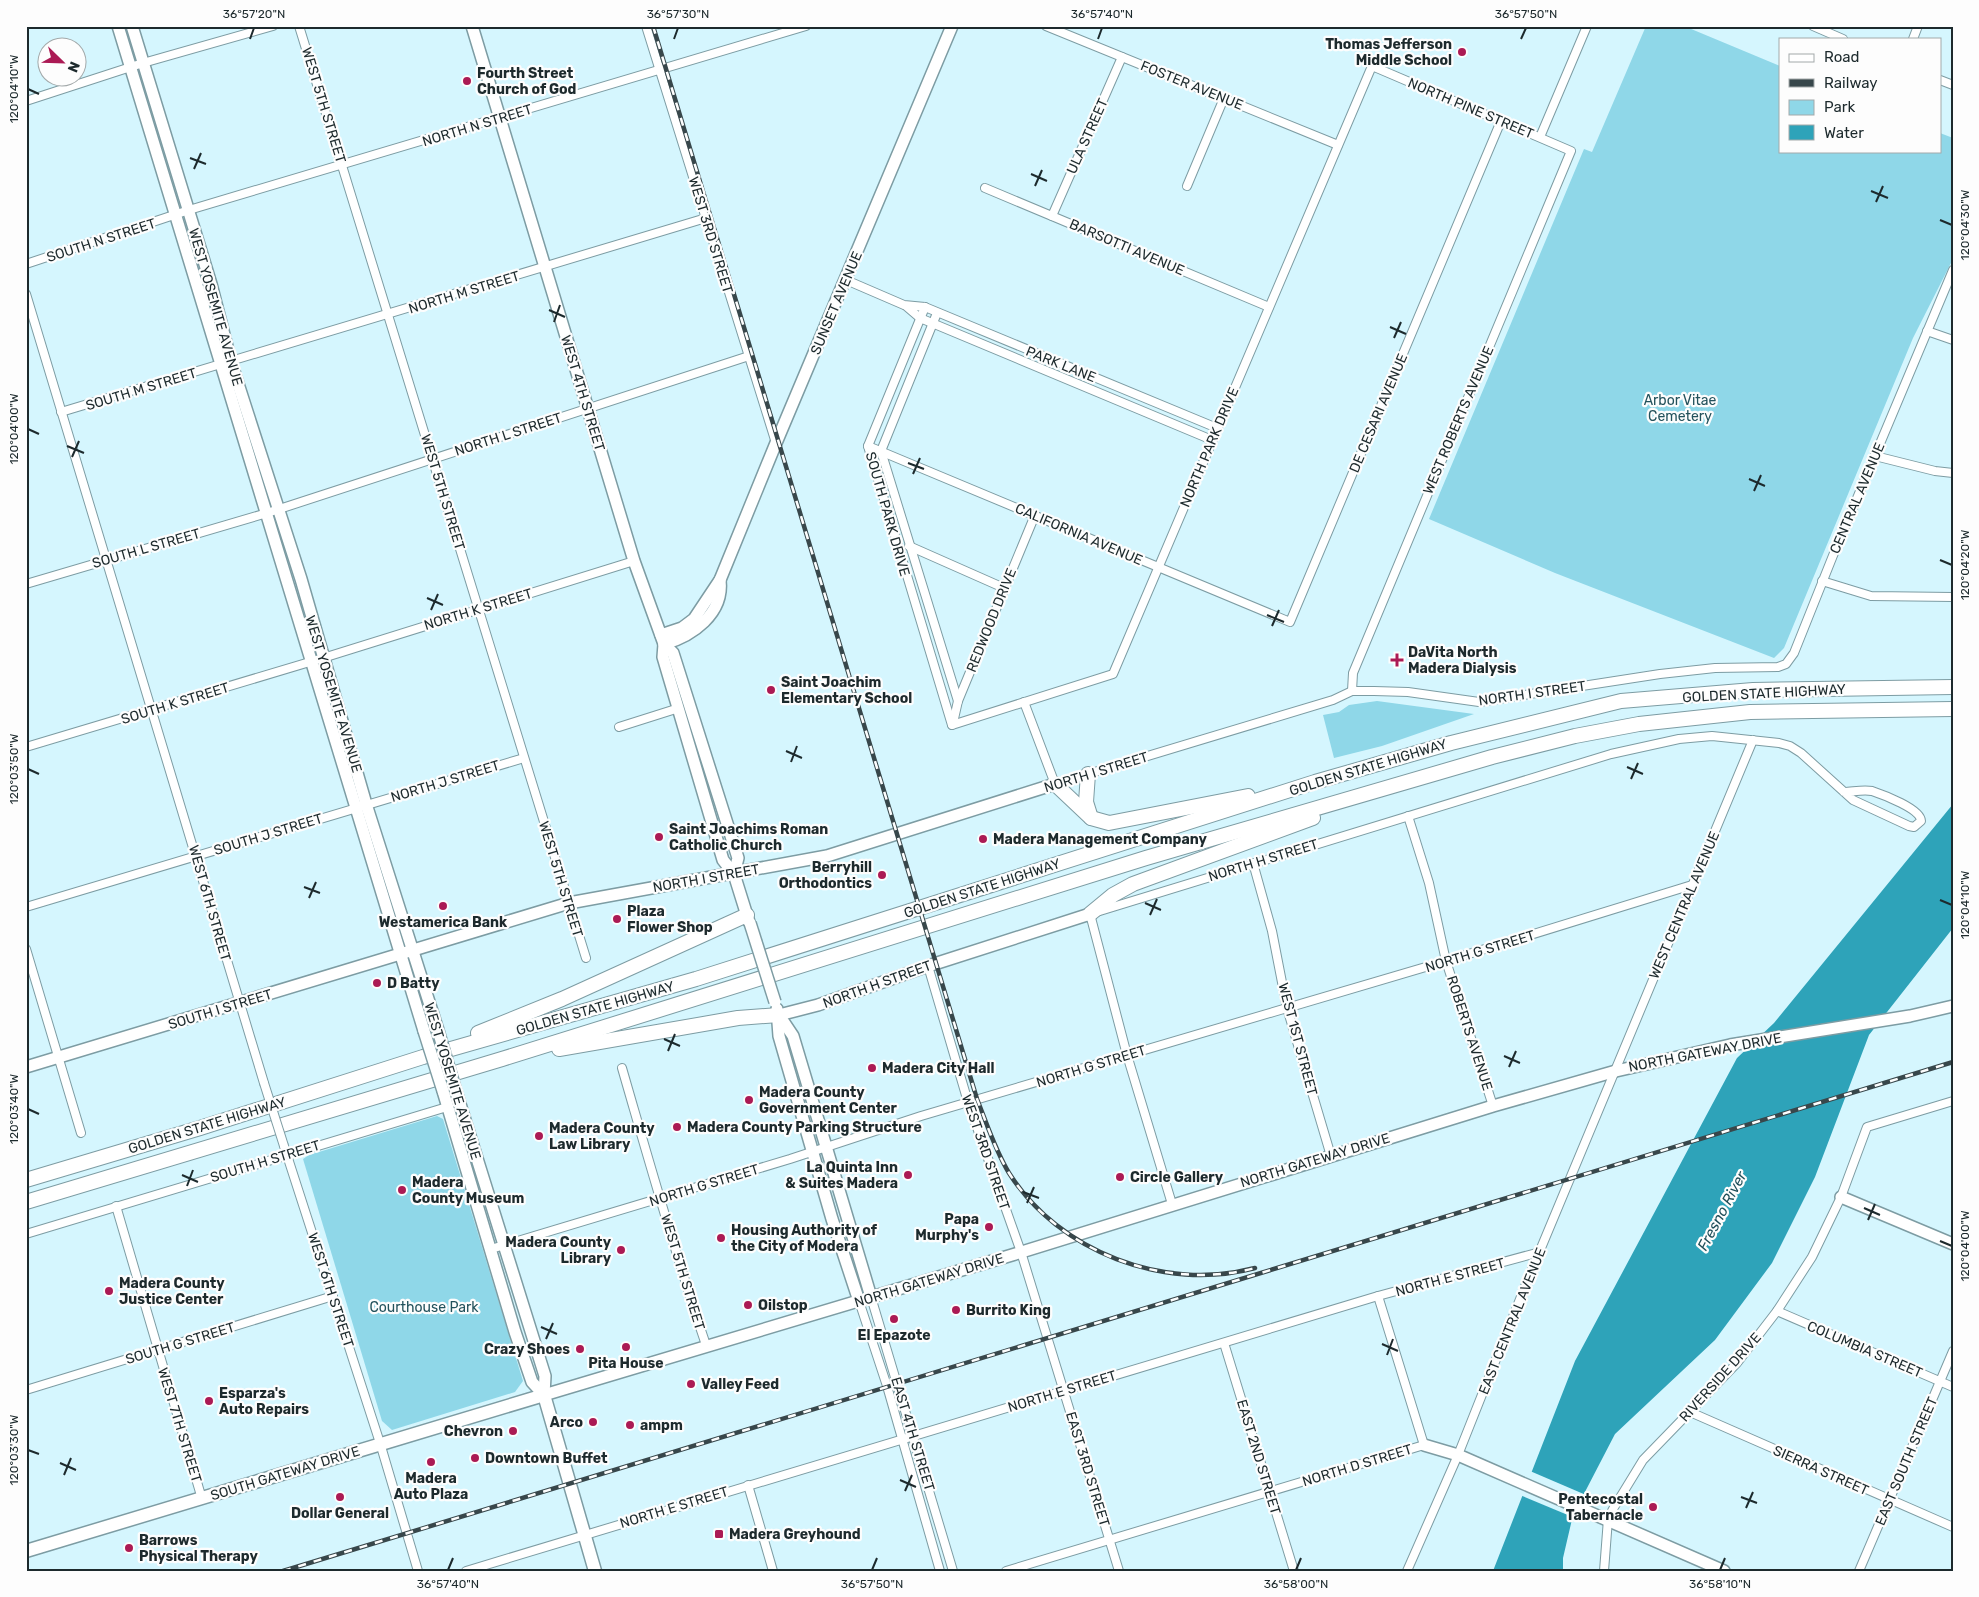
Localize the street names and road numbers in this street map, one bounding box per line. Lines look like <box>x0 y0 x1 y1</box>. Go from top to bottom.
street label: WEST 5TH STREET <box>298 45 349 165</box>
street label: FOSTER AVENUE <box>1138 57 1246 114</box>
street label: NORTH PINE STREET <box>1405 74 1536 143</box>
street label: ULA STREET <box>1063 96 1112 177</box>
street label: NORTH N STREET <box>420 101 534 150</box>
street label: WEST 3RD STREET <box>685 175 736 296</box>
street label: SOUTH N STREET <box>44 215 158 266</box>
street label: BARSOTTI AVENUE <box>1067 216 1187 279</box>
street label: WEST YOSEMITE AVENUE <box>185 226 246 388</box>
street label: SUNSET AVENUE <box>807 249 866 357</box>
street label: NORTH M STREET <box>407 267 522 317</box>
street label: WEST 4TH STREET <box>557 333 608 453</box>
street label: PARK LANE <box>1023 343 1098 386</box>
street label: WEST ROBERTS AVENUE <box>1420 344 1497 497</box>
street label: DE CESARI AVENUE <box>1346 351 1411 475</box>
street label: SOUTH M STREET <box>84 365 199 414</box>
street label: NORTH PARK DRIVE <box>1176 385 1242 510</box>
street label: NORTH L STREET <box>452 409 564 460</box>
street label: WEST 5TH STREET <box>417 432 468 552</box>
street label: CENTRAL AVENUE <box>1826 440 1889 556</box>
street label: SOUTH PARK DRIVE <box>862 450 913 578</box>
street label: CALIFORNIA AVENUE <box>1012 500 1145 569</box>
street label: SOUTH L STREET <box>90 525 202 572</box>
street label: REDWOOD DRIVE <box>963 566 1020 675</box>
street label: NORTH K STREET <box>422 585 534 634</box>
street label: WEST YOSEMITE AVENUE <box>302 614 366 775</box>
street label: NORTH I STREET <box>1477 678 1587 709</box>
street label: SOUTH K STREET <box>119 679 231 728</box>
street label: GOLDEN STATE HIGHWAY <box>1682 681 1846 706</box>
street label: GOLDEN STATE HIGHWAY <box>1287 735 1449 800</box>
street label: NORTH I STREET <box>1042 749 1150 796</box>
street label: NORTH J STREET <box>389 757 502 806</box>
street label: SOUTH J STREET <box>212 810 325 859</box>
street label: WEST 5TH STREET <box>535 819 586 939</box>
street label: WEST CENTRAL AVENUE <box>1646 829 1723 982</box>
street label: NORTH H STREET <box>1206 836 1320 885</box>
street label: WEST 6TH STREET <box>185 843 234 963</box>
street label: GOLDEN STATE HIGHWAY <box>902 855 1063 922</box>
street label: NORTH I STREET <box>651 861 761 896</box>
street label: NORTH G STREET <box>1423 927 1537 976</box>
street label: NORTH H STREET <box>821 957 934 1012</box>
street label: ROBERTS AVENUE <box>1443 974 1496 1093</box>
street label: GOLDEN STATE HIGHWAY <box>514 978 676 1039</box>
street label: WEST 1ST STREET <box>1274 981 1321 1097</box>
street label: SOUTH I STREET <box>166 986 274 1033</box>
street label: WEST YOSEMITE AVENUE <box>421 1001 485 1162</box>
street label: NORTH GATEWAY DRIVE <box>1627 1029 1783 1076</box>
street label: NORTH G STREET <box>1034 1042 1148 1091</box>
street label: WEST 3RD STREET <box>958 1092 1013 1212</box>
street label: GOLDEN STATE HIGHWAY <box>126 1093 288 1158</box>
street label: NORTH GATEWAY DRIVE <box>1238 1130 1392 1191</box>
street label: SOUTH H STREET <box>208 1137 322 1186</box>
street label: NORTH G STREET <box>647 1161 761 1210</box>
street label: WEST 5TH STREET <box>657 1212 708 1332</box>
street label: WEST 6TH STREET <box>304 1231 357 1350</box>
street label: EAST CENTRAL AVENUE <box>1475 1245 1550 1397</box>
street label: NORTH GATEWAY DRIVE <box>852 1250 1006 1311</box>
street label: NORTH E STREET <box>1394 1255 1507 1300</box>
street label: COLUMBIA STREET <box>1804 1317 1925 1381</box>
street label: SOUTH G STREET <box>123 1319 237 1368</box>
street label: RIVERSIDE DRIVE <box>1676 1329 1765 1425</box>
street label: WEST 7TH STREET <box>154 1366 205 1485</box>
street label: NORTH E STREET <box>1006 1367 1118 1416</box>
street label: EAST 4TH STREET <box>887 1375 938 1493</box>
street label: EAST SOUTH STREET <box>1872 1394 1941 1528</box>
street label: EAST 2ND STREET <box>1233 1398 1284 1517</box>
street label: EAST 3RD STREET <box>1062 1410 1113 1529</box>
street label: NORTH D STREET <box>1300 1441 1414 1490</box>
street label: SIERRA STREET <box>1770 1442 1871 1499</box>
street label: SOUTH GATEWAY DRIVE <box>208 1443 362 1504</box>
street label: NORTH E STREET <box>618 1483 730 1532</box>

